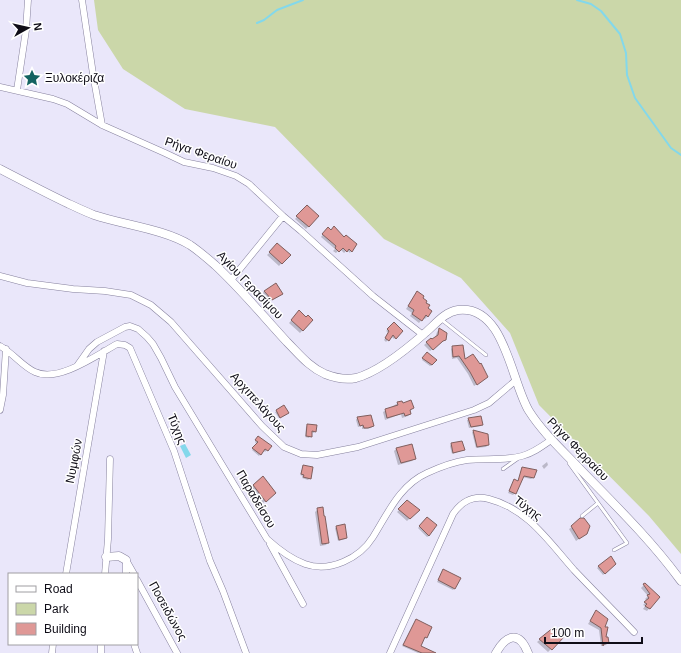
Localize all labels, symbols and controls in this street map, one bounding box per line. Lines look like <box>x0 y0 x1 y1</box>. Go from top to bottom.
north arrow <box>8 8 48 48</box>
text: N <box>31 22 44 31</box>
place icon: Ξυλοκέριζα <box>22 68 42 88</box>
place label: Ξυλοκέριζα <box>45 71 104 85</box>
street label: Ρήγα Φεραίου <box>163 134 239 172</box>
street label: Αγίου Γερασίμου <box>214 248 286 322</box>
street label: Αρχιπελάγους <box>228 369 289 435</box>
street label: Τύχης <box>165 412 189 446</box>
street label: Ρήγα Φερραίου <box>544 415 612 483</box>
street label: Νυμφών <box>63 437 85 485</box>
street label: Παραδείσου <box>233 468 279 530</box>
street label: Τύχης <box>511 493 545 523</box>
legend <box>8 573 138 645</box>
street label: Ποσειδώνος <box>146 579 190 643</box>
text: Road <box>44 582 73 596</box>
text: Park <box>44 602 70 616</box>
scale bar <box>545 619 642 645</box>
text: Building <box>44 622 87 636</box>
text: 100 m <box>551 626 584 640</box>

